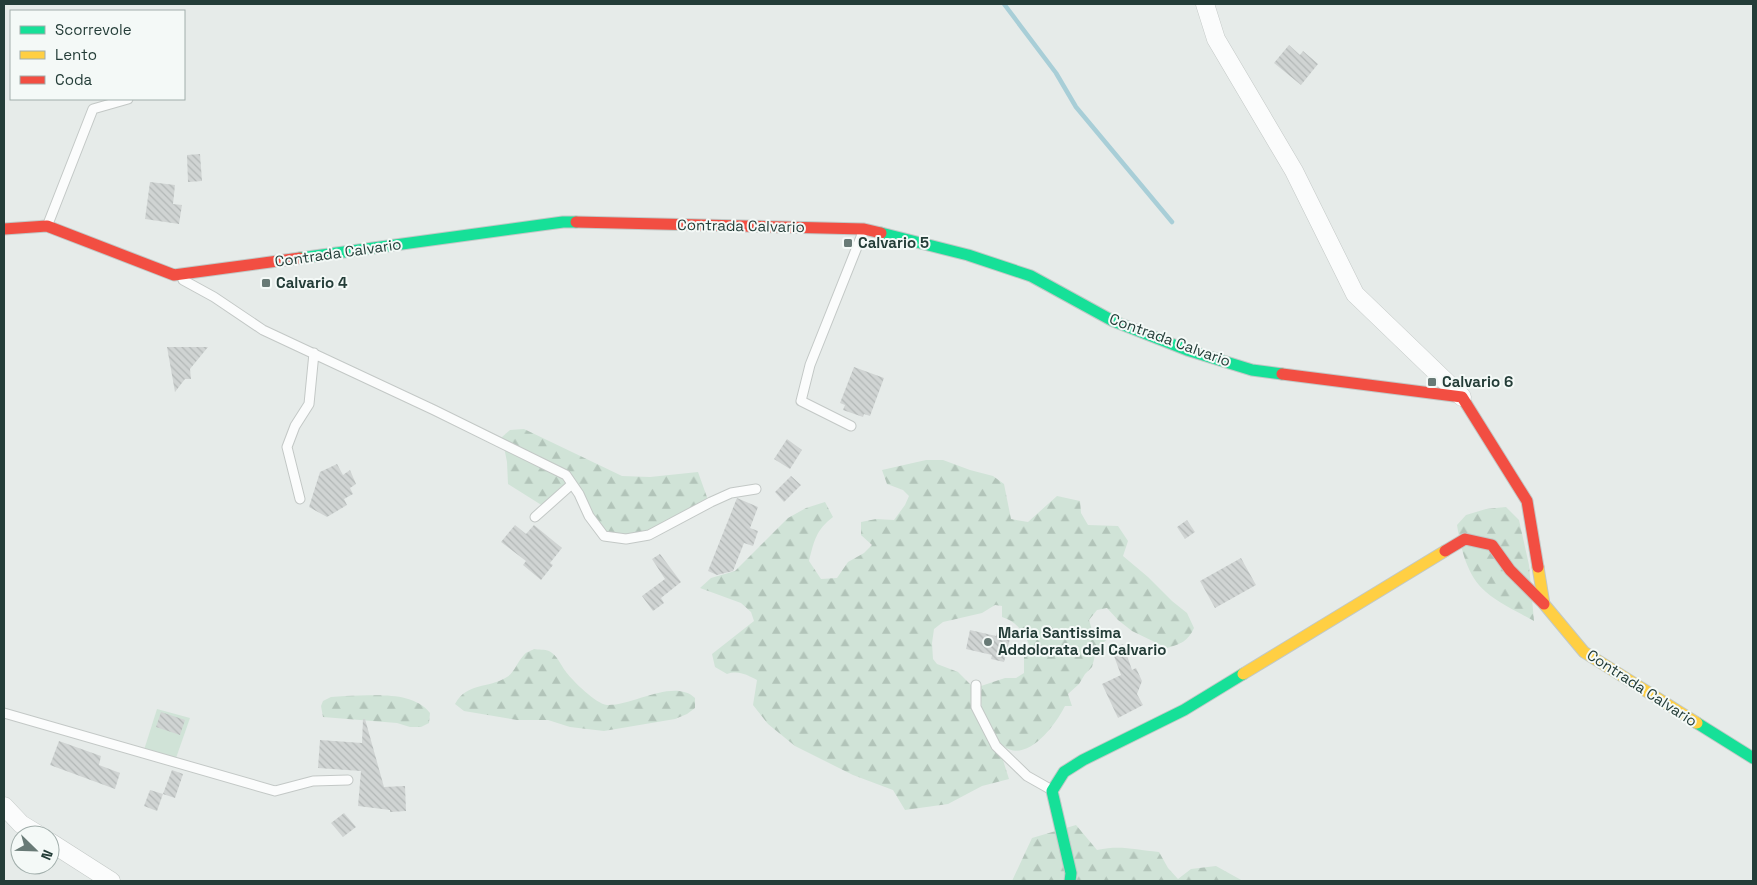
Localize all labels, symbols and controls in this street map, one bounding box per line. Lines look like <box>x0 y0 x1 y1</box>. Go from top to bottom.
legend <box>10 10 185 100</box>
text: Scorrevole <box>55 20 132 39</box>
text: Lento <box>55 45 97 64</box>
text: Coda <box>55 70 93 89</box>
street label: Contrada Calvario <box>677 215 805 236</box>
place label: Calvario 5 <box>858 233 929 252</box>
street label: Contrada Calvario <box>273 234 403 271</box>
marker: Calvario 5 <box>842 237 854 249</box>
place label: Calvario 4 <box>276 273 348 292</box>
marker: Calvario 4 <box>260 277 272 289</box>
street label: Contrada Calvario <box>1107 309 1233 370</box>
place label: Calvario 6 <box>1442 372 1513 391</box>
marker: Calvario 6 <box>1426 376 1438 388</box>
place label: Maria Santissima Addolorata del Calvario <box>998 623 1166 659</box>
marker: Maria Santissima Addolorata del Calvario <box>982 636 994 648</box>
street label: Contrada Calvario <box>1584 645 1701 730</box>
north arrow <box>10 825 60 875</box>
text: N <box>37 847 57 863</box>

